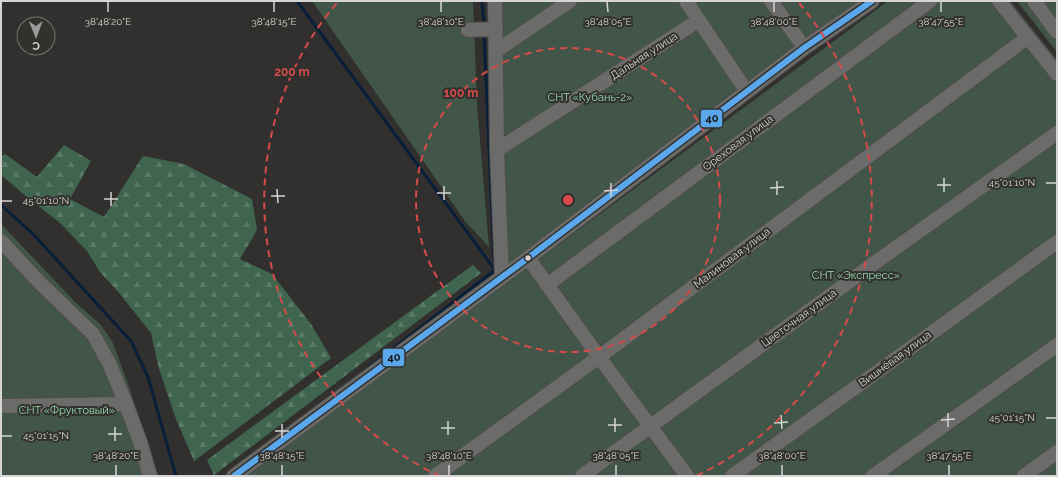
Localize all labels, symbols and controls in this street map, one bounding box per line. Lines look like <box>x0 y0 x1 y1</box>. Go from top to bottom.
north arrow <box>16 16 56 56</box>
text: 38°48'20"E <box>85 16 131 27</box>
text: 38°48'15"E <box>251 16 297 27</box>
text: 38°48'10"E <box>418 16 464 27</box>
text: 38°48'05"E <box>585 16 631 27</box>
text: 38°48'00"E <box>750 16 798 27</box>
text: 38°47'55"E <box>918 16 964 27</box>
street label: Дальняя улица <box>608 29 680 83</box>
text: С <box>32 39 40 52</box>
text: 200 m <box>274 65 310 79</box>
text: 100 m <box>444 86 478 100</box>
park label: СНТ «Кубань-2» <box>548 91 632 104</box>
line badge: 40 <box>700 109 723 128</box>
street label: Ореховая улица <box>700 112 776 174</box>
text: 40 <box>705 112 719 125</box>
text: 45°01'10"N <box>989 177 1035 188</box>
centre of rings <box>561 193 575 207</box>
text: 45°01'10"N <box>23 195 69 206</box>
street label: Малиновая улица <box>691 225 773 291</box>
unlabelled marker <box>523 253 533 263</box>
park label: СНТ «Экспресс» <box>812 269 900 282</box>
street label: Цветочная улица <box>759 286 839 350</box>
street label: Вишнёвая улица <box>856 328 934 390</box>
line badge: 40 <box>382 348 405 367</box>
text: 40 <box>387 351 401 364</box>
park label: СНТ «Фруктовый» <box>19 404 115 417</box>
text: 45°01'15"N <box>989 412 1035 423</box>
text: 45°01'15"N <box>23 430 69 441</box>
text: 38°48'20"E <box>93 450 139 461</box>
text: 38°48'15"E <box>259 450 305 461</box>
text: 38°48'10"E <box>426 450 472 461</box>
text: 38°48'05"E <box>593 450 639 461</box>
text: 38°48'00"E <box>758 450 806 461</box>
text: 38°47'55"E <box>926 450 972 461</box>

